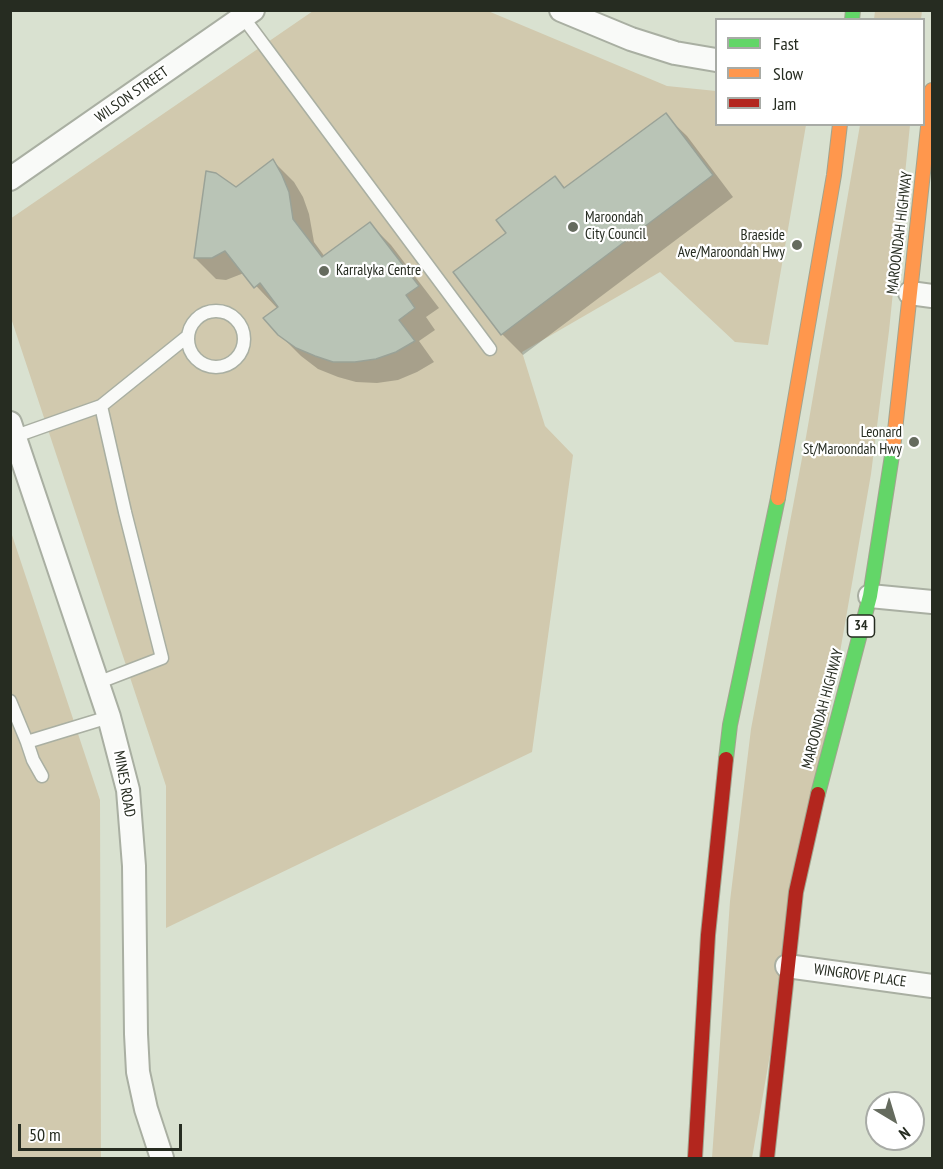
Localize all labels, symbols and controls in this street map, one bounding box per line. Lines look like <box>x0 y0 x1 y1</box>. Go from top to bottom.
legend <box>715 18 925 126</box>
text: Fast <box>773 32 799 55</box>
text: Slow <box>773 62 803 85</box>
street label: WILSON STREET <box>92 63 172 127</box>
text: Jam <box>773 92 796 115</box>
street label: MAROONDAH HIGHWAY <box>884 171 916 295</box>
place label: Maroondah City Council <box>585 209 646 244</box>
marker: Maroondah City Council <box>566 220 580 234</box>
place label: Braeside Ave/Maroondah Hwy <box>678 227 785 262</box>
marker: Braeside Ave/Maroondah Hwy <box>790 238 804 252</box>
place label: Karralyka Centre <box>336 262 421 280</box>
marker: Karralyka Centre <box>317 264 331 278</box>
place label: Leonard St/Maroondah Hwy <box>803 424 902 459</box>
marker: Leonard St/Maroondah Hwy <box>907 435 921 449</box>
road number: 34 <box>848 615 874 637</box>
street label: MAROONDAH HIGHWAY <box>798 647 848 771</box>
street label: MINES ROAD <box>109 750 139 818</box>
street label: WINGROVE PLACE <box>812 961 908 991</box>
north arrow <box>865 1091 925 1151</box>
scale bar <box>21 1112 184 1150</box>
text: 50 m <box>29 1123 61 1146</box>
text: N <box>895 1123 914 1144</box>

